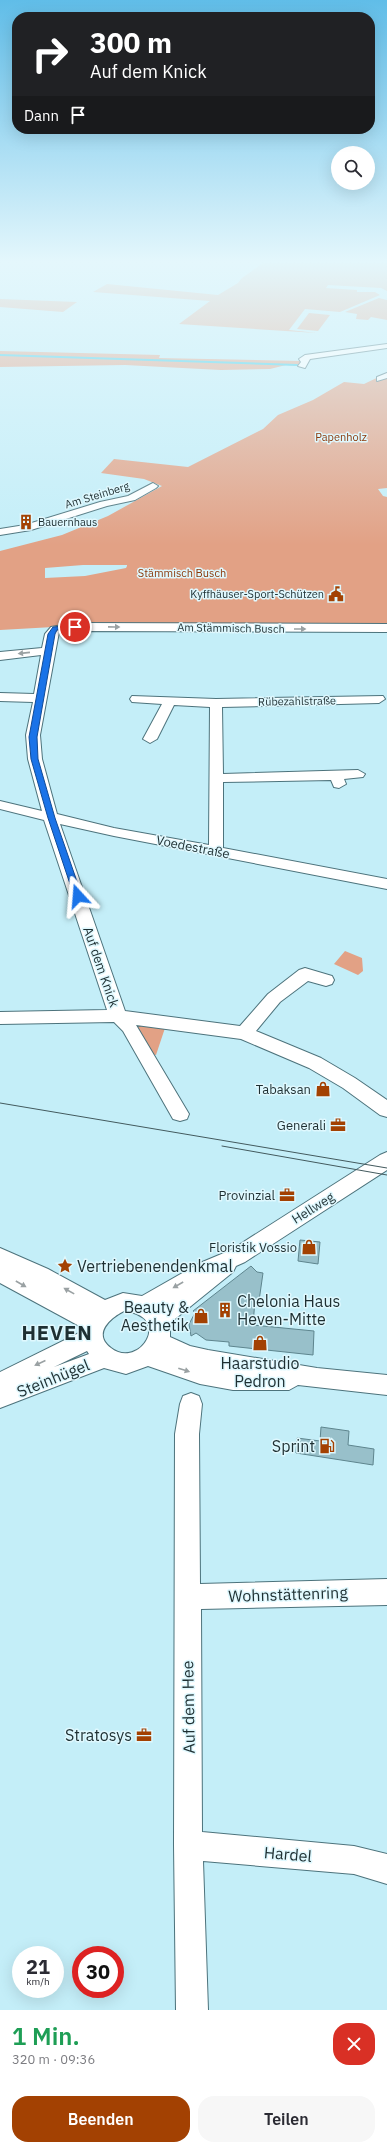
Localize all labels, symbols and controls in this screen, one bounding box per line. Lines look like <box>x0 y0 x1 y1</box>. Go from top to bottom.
text: 300 m <box>90 24 172 61</box>
icon: right <box>24 28 76 80</box>
text: Auf dem Knick <box>90 60 207 83</box>
icon: arrive <box>67 104 89 126</box>
text: Dann <box>24 106 59 125</box>
map controls <box>331 146 375 190</box>
button: search <box>331 146 375 190</box>
park label: Papenholz <box>315 430 367 444</box>
street label: Am Steinberg <box>63 479 131 511</box>
building icon: Bauernhaus <box>17 513 35 531</box>
place label: Bauernhaus <box>38 515 97 529</box>
park label: Stämmisch Busch <box>138 566 226 580</box>
public building icon: Kyffhäuser-Sport-Schützen <box>327 585 345 603</box>
place label: Kyffhäuser-Sport-Schützen <box>190 587 324 601</box>
pin <box>58 610 92 644</box>
icon: arrive <box>64 616 86 638</box>
street label: Am Stämmisch Busch <box>177 620 285 636</box>
one-way arrow <box>108 624 121 630</box>
one-way arrow <box>294 626 307 632</box>
one-way arrow <box>18 650 30 656</box>
street label: Rübezahlstraße <box>258 693 336 709</box>
street label: Voedestraße <box>155 832 231 862</box>
position arrow <box>57 875 99 917</box>
street label: Auf dem Knick <box>79 924 123 1010</box>
shop icon: Tabaksan <box>314 1080 332 1098</box>
place label: Tabaksan <box>256 1081 311 1098</box>
office icon: Generali <box>329 1116 347 1134</box>
place label: Generali <box>277 1117 326 1134</box>
office icon: Provinzial <box>278 1186 296 1204</box>
place label: Provinzial <box>219 1187 275 1204</box>
street label: Hellweg <box>288 1188 338 1228</box>
shop icon: Floristik Vossio <box>300 1238 318 1256</box>
place label: Floristik Vossio <box>209 1239 297 1256</box>
place label: Vertriebenendenkmal <box>77 1256 233 1276</box>
place icon: Vertriebenendenkmal <box>56 1257 74 1275</box>
one-way arrow <box>15 1281 26 1288</box>
one-way arrow <box>173 1281 183 1289</box>
one-way arrow <box>63 1288 75 1294</box>
place label: Chelonia Haus Heven-Mitte <box>237 1291 340 1329</box>
place label: Beauty & Aesthetik <box>121 1297 190 1335</box>
building icon: Chelonia Haus Heven-Mitte <box>216 1301 234 1319</box>
shop icon: Beauty & Aesthetik <box>192 1307 210 1325</box>
district label: HEVEN <box>21 1319 93 1346</box>
shop icon: Haarstudio Pedron <box>251 1334 269 1352</box>
place label: Haarstudio Pedron <box>221 1353 299 1391</box>
street label: Steinhügel <box>14 1354 92 1402</box>
one-way arrow <box>34 1360 45 1366</box>
one-way arrow <box>178 1367 190 1373</box>
place label: Sprint <box>272 1436 315 1456</box>
fuel station icon: Sprint <box>318 1437 336 1455</box>
street label: Wohnstättenring <box>228 1582 349 1606</box>
street label: Auf dem Hee <box>177 1660 199 1754</box>
place label: Stratosys <box>65 1725 132 1745</box>
office icon: Stratosys <box>135 1726 153 1744</box>
street label: Hardel <box>263 1842 313 1866</box>
speed limit sign: 30 <box>72 1946 124 1998</box>
text: 21 <box>26 1953 50 1980</box>
text: km/h <box>26 1975 50 1988</box>
text: 1 Min. <box>12 2020 80 2052</box>
button: close <box>333 2023 375 2065</box>
text: 320 m · 09:36 <box>12 2051 95 2068</box>
button: Beenden <box>12 2096 190 2142</box>
button: Teilen <box>198 2096 375 2142</box>

